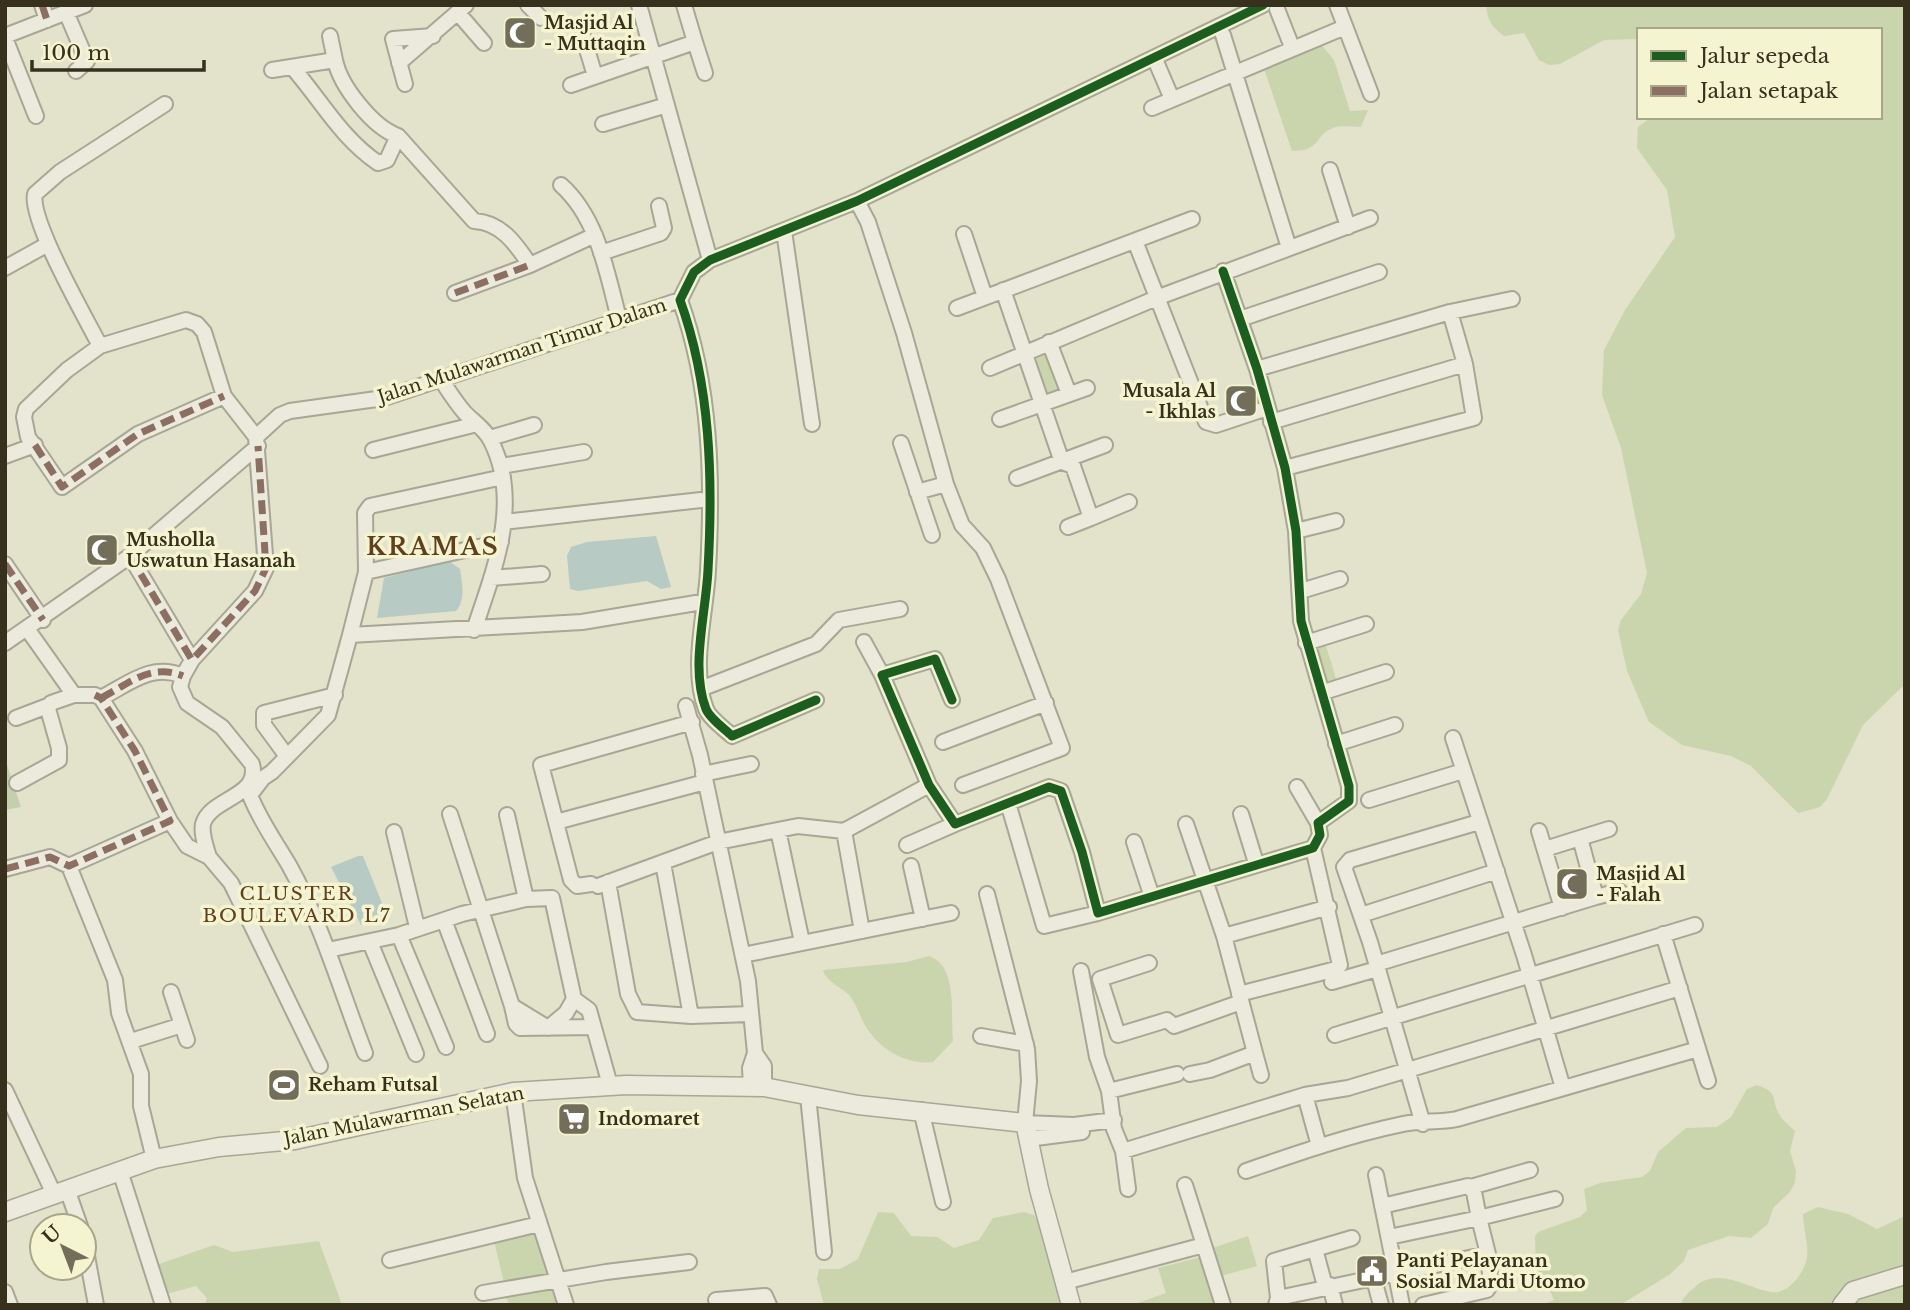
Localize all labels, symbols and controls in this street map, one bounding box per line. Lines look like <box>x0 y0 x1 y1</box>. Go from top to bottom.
place label: Masjid Al - Muttaqin <box>544 12 646 55</box>
mosque icon: Masjid Al - Muttaqin <box>501 14 539 52</box>
scale bar <box>32 28 203 72</box>
legend <box>1637 28 1882 119</box>
text: 100 m <box>42 40 110 66</box>
text: Jalur sepeda <box>1697 43 1830 69</box>
text: Jalan setapak <box>1697 78 1838 104</box>
street label: Jalan Mulawarman Timur Dalam <box>373 294 669 409</box>
place label: Musala Al - Ikhlas <box>1123 380 1217 423</box>
mosque icon: Musala Al - Ikhlas <box>1222 382 1260 420</box>
place label: Musholla Uswatun Hasanah <box>126 529 296 572</box>
mosque icon: Musholla Uswatun Hasanah <box>83 531 121 569</box>
district label: KRAMAS <box>366 532 500 561</box>
place label: Masjid Al - Falah <box>1596 863 1686 906</box>
mosque icon: Masjid Al - Falah <box>1553 865 1591 903</box>
district label: CLUSTER BOULEVARD L7 <box>203 882 391 927</box>
sports icon: Reham Futsal <box>265 1066 303 1104</box>
place label: Reham Futsal <box>308 1074 439 1096</box>
street label: Jalan Mulawarman Selatan <box>280 1082 526 1150</box>
supermarket icon: Indomaret <box>555 1100 593 1138</box>
place label: Indomaret <box>598 1108 700 1130</box>
north arrow <box>28 1212 98 1282</box>
text: U <box>38 1220 66 1249</box>
place label: Panti Pelayanan Sosial Mardi Utomo <box>1396 1250 1586 1293</box>
public building icon: Panti Pelayanan Sosial Mardi Utomo <box>1353 1252 1391 1290</box>

